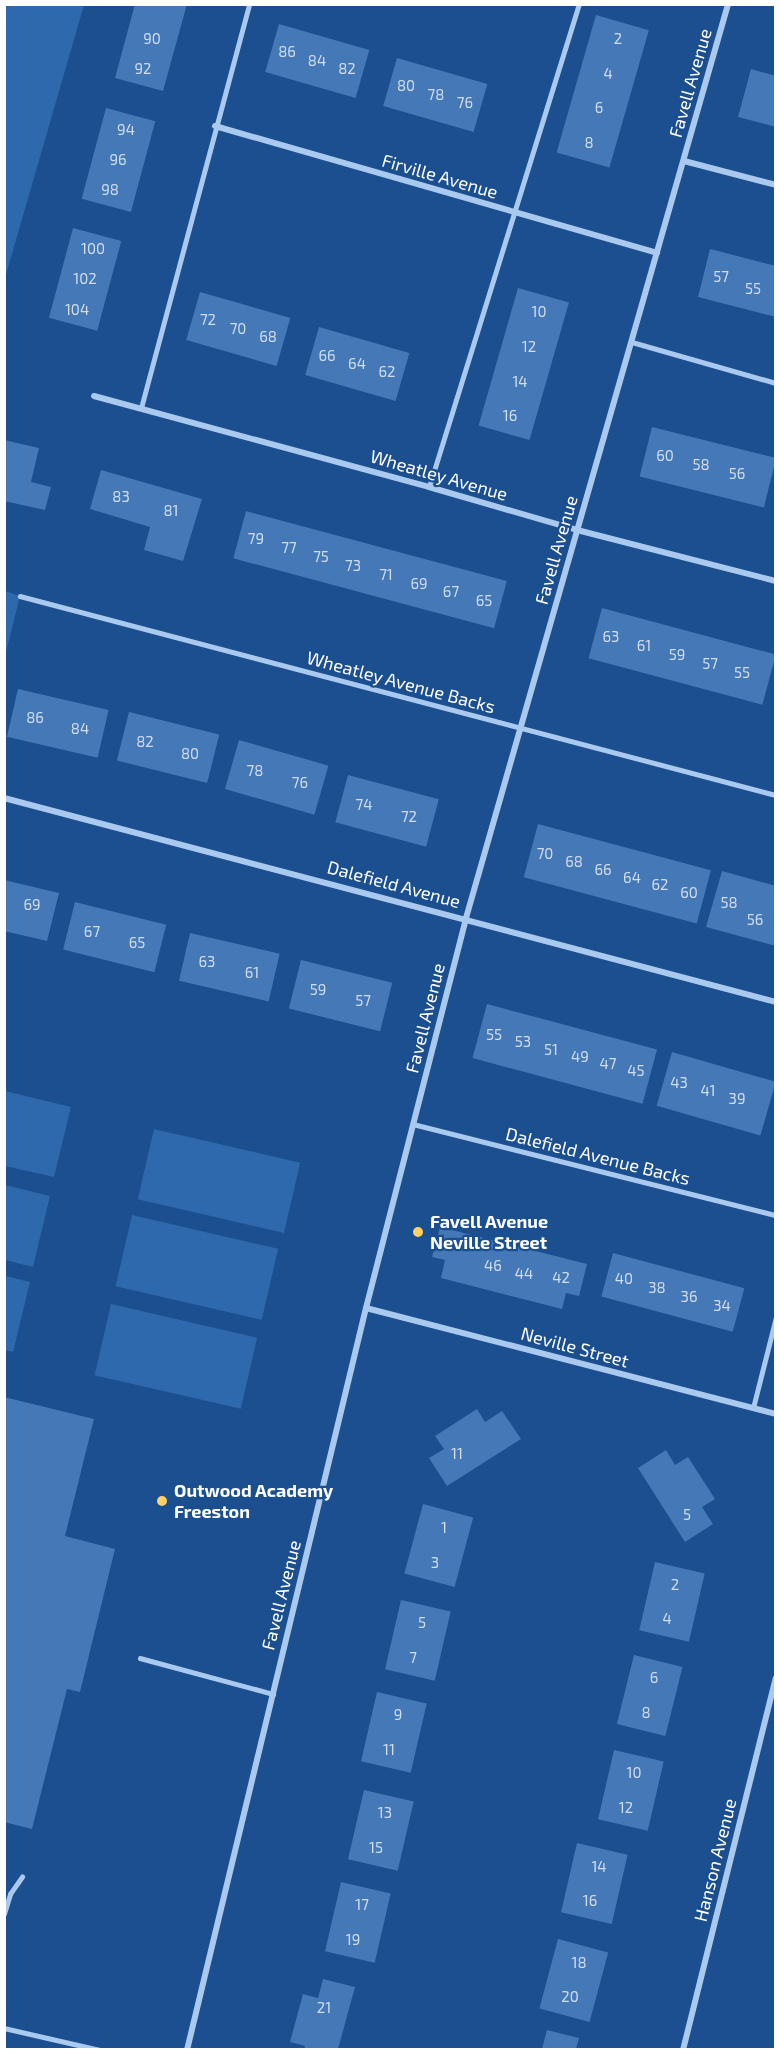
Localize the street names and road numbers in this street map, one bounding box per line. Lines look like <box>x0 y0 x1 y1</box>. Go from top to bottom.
street label: Favell Avenue <box>664 26 716 140</box>
street label: Firville Avenue <box>379 149 501 203</box>
street label: Wheatley Avenue <box>367 445 511 505</box>
street label: Favell Avenue <box>530 493 582 607</box>
street label: Wheatley Avenue Backs <box>304 646 498 718</box>
street label: Dalefield Avenue <box>325 856 463 912</box>
street label: Favell Avenue <box>401 960 449 1076</box>
street label: Dalefield Avenue Backs <box>503 1123 693 1189</box>
street label: Neville Street <box>519 1322 631 1372</box>
street label: Favell Avenue <box>257 1537 305 1653</box>
street label: Hanson Avenue <box>689 1796 741 1924</box>

